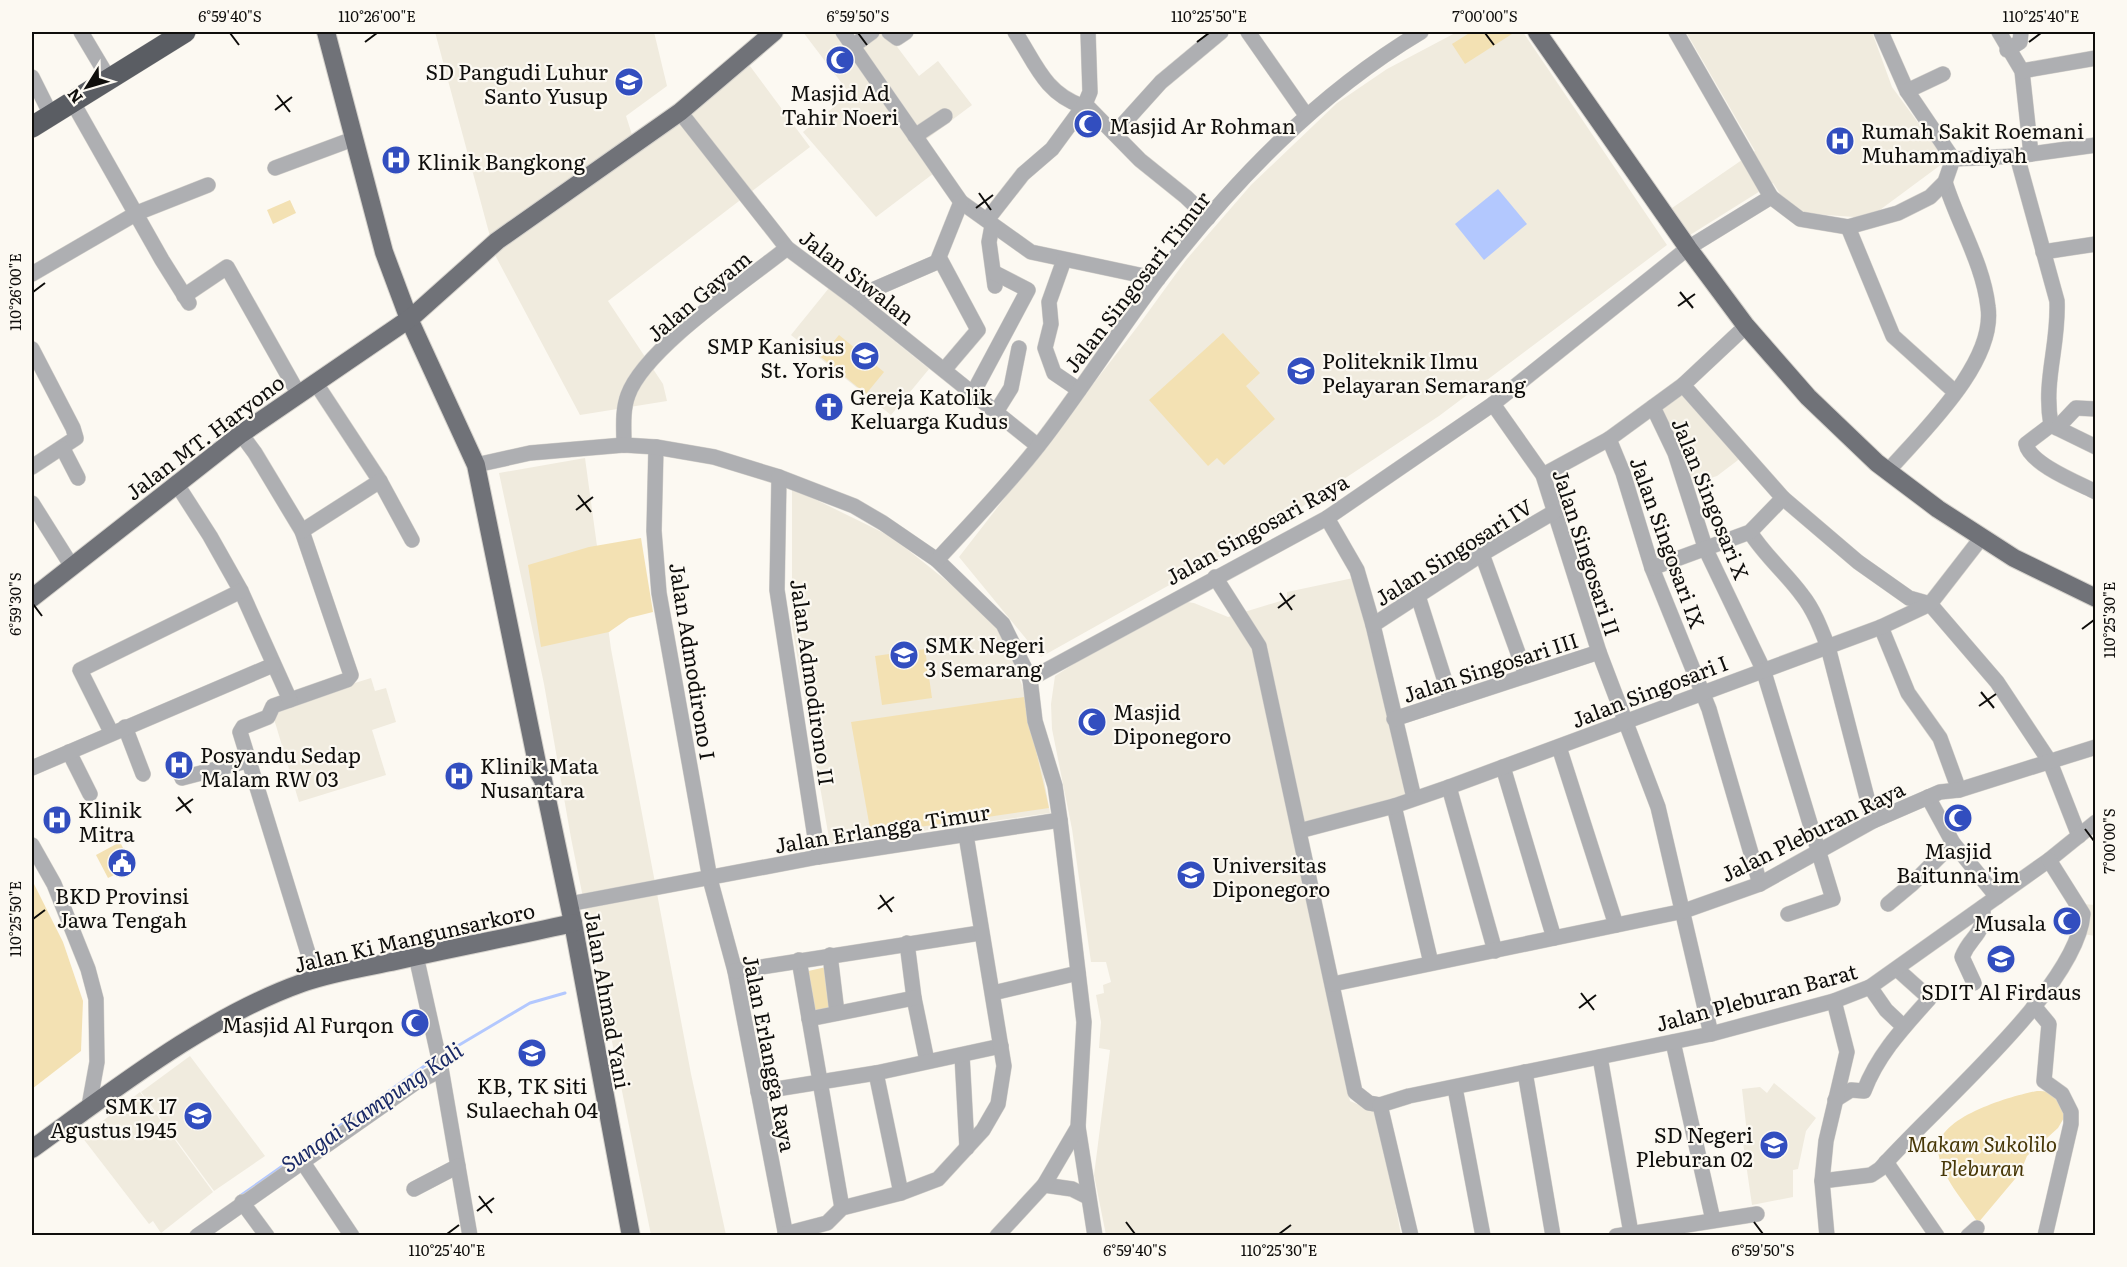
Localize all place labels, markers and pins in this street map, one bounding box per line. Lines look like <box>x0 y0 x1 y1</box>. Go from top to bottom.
mosque icon: Masjid Ad Tahir Noeri <box>824 44 856 76</box>
place label: SD Pangudi Luhur Santo Yusup <box>426 55 608 110</box>
school or university icon: SD Pangudi Luhur Santo Yusup <box>613 66 645 98</box>
place label: Masjid Ad Tahir Noeri <box>782 76 898 131</box>
mosque icon: Masjid Ar Rohman <box>1072 108 1104 140</box>
place label: Masjid Ar Rohman <box>1109 109 1296 140</box>
place label: Rumah Sakit Roemani Muhammadiyah <box>1861 114 2084 169</box>
hospital icon: Rumah Sakit Roemani Muhammadiyah <box>1824 125 1856 157</box>
hospital icon: Klinik Bangkong <box>380 144 412 176</box>
place label: Klinik Bangkong <box>417 145 586 176</box>
place label: SMP Kanisius St. Yoris <box>707 329 844 384</box>
school or university icon: SMP Kanisius St. Yoris <box>849 340 881 372</box>
place label: Politeknik Ilmu Pelayaran Semarang <box>1322 344 1526 399</box>
school or university icon: Politeknik Ilmu Pelayaran Semarang <box>1285 355 1317 387</box>
place label: Gereja Katolik Keluarga Kudus <box>850 380 1008 435</box>
church icon: Gereja Katolik Keluarga Kudus <box>813 391 845 423</box>
place label: SMK Negeri 3 Semarang <box>925 628 1045 683</box>
school or university icon: SMK Negeri 3 Semarang <box>888 639 920 671</box>
place label: Masjid Diponegoro <box>1113 695 1231 750</box>
mosque icon: Masjid Diponegoro <box>1076 706 1108 738</box>
place label: Posyandu Sedap Malam RW 03 <box>200 738 361 793</box>
hospital icon: Posyandu Sedap Malam RW 03 <box>163 749 195 781</box>
place label: Klinik Mata Nusantara <box>480 749 599 804</box>
hospital icon: Klinik Mata Nusantara <box>443 760 475 792</box>
place label: Klinik Mitra <box>78 793 142 848</box>
mosque icon: Masjid Baitunna'im <box>1942 802 1974 834</box>
hospital icon: Klinik Mitra <box>41 804 73 836</box>
place label: Masjid Baitunna'im <box>1896 834 2020 889</box>
public building icon: BKD Provinsi Jawa Tengah <box>106 847 138 879</box>
place label: Universitas Diponegoro <box>1212 848 1330 903</box>
school or university icon: Universitas Diponegoro <box>1175 859 1207 891</box>
place label: BKD Provinsi Jawa Tengah <box>55 879 189 934</box>
mosque icon: Musala <box>2051 905 2083 937</box>
place label: Musala <box>1974 906 2047 937</box>
school or university icon: SDIT Al Firdaus <box>1985 943 2017 975</box>
place label: SDIT Al Firdaus <box>1921 975 2081 1006</box>
mosque icon: Masjid Al Furqon <box>399 1007 431 1039</box>
place label: Masjid Al Furqon <box>222 1008 394 1039</box>
school or university icon: KB, TK Siti Sulaechah 04 <box>516 1037 548 1069</box>
place label: KB, TK Siti Sulaechah 04 <box>466 1069 599 1124</box>
place label: SMK 17 Agustus 1945 <box>50 1089 177 1144</box>
school or university icon: SMK 17 Agustus 1945 <box>182 1100 214 1132</box>
place label: SD Negeri Pleburan 02 <box>1636 1118 1753 1173</box>
school or university icon: SD Negeri Pleburan 02 <box>1758 1129 1790 1161</box>

